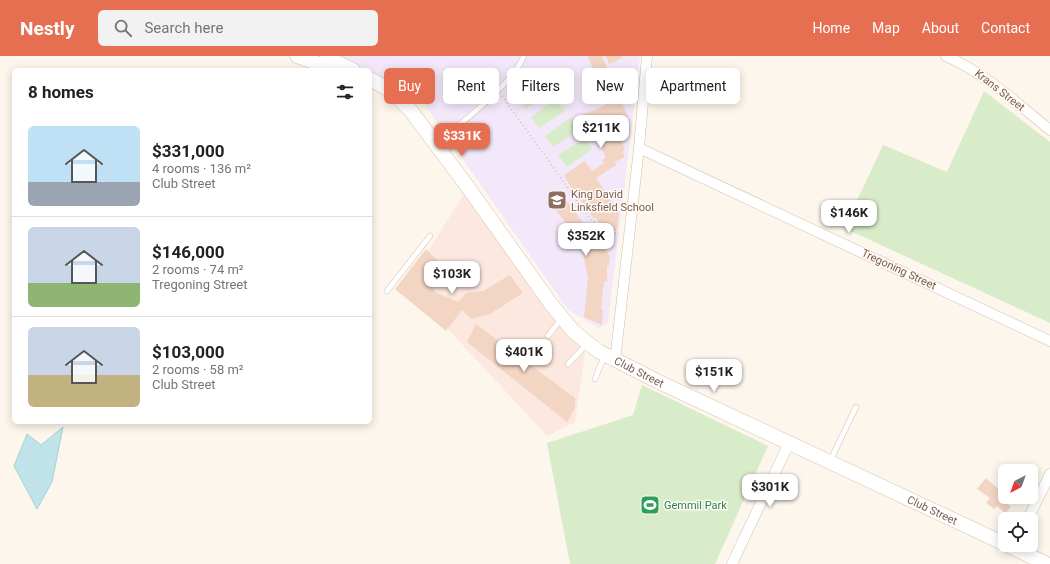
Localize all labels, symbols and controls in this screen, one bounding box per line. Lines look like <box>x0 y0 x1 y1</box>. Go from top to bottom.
search box <box>98 10 378 46</box>
text: Nestly <box>20 17 74 40</box>
icon: search <box>112 17 134 39</box>
text: Search here <box>144 19 223 37</box>
text: Home <box>812 20 850 36</box>
text: Map <box>872 20 900 36</box>
text: About <box>922 20 959 36</box>
text: Contact <box>981 20 1030 36</box>
street label: Krans Street <box>972 67 1028 114</box>
chip: Buy <box>384 68 435 104</box>
chip: Rent <box>443 68 499 104</box>
chip: Filters <box>507 68 574 104</box>
chip: New <box>582 68 638 104</box>
chip: Apartment <box>646 68 740 104</box>
icon: filters <box>334 81 356 103</box>
text: 8 homes <box>28 82 94 102</box>
pin: $211K <box>573 115 629 149</box>
text: $211K <box>582 120 620 135</box>
pin: $331K <box>434 123 490 157</box>
text: $331K <box>443 128 481 143</box>
text: $331,000 <box>152 141 224 161</box>
icon: home <box>60 142 108 190</box>
text: 4 rooms · 136 m² <box>152 161 251 176</box>
text: Club Street <box>152 176 216 191</box>
place label: King David Linksfield School <box>571 188 654 214</box>
school or university icon: King David Linksfield School <box>546 189 568 211</box>
pin: $146K <box>821 200 877 234</box>
text: $146K <box>830 205 868 220</box>
pin: $352K <box>558 223 614 257</box>
text: $352K <box>567 228 605 243</box>
text: $146,000 <box>152 242 224 262</box>
icon: home <box>60 243 108 291</box>
street label: Tregoning Street <box>859 246 939 293</box>
pin: $103K <box>424 261 480 295</box>
text: 2 rooms · 74 m² <box>152 262 244 277</box>
text: $103K <box>433 266 471 281</box>
text: Tregoning Street <box>152 277 248 292</box>
pin: $401K <box>496 339 552 373</box>
text: $103,000 <box>152 342 224 362</box>
icon: home <box>60 343 108 391</box>
text: $401K <box>505 344 543 359</box>
street label: Club Street <box>612 354 666 391</box>
pin: $151K <box>686 359 742 393</box>
text: 2 rooms · 58 m² <box>152 362 244 377</box>
text: $151K <box>695 364 733 379</box>
text: Club Street <box>152 377 216 392</box>
north arrow <box>998 464 1038 504</box>
map controls <box>998 464 1038 552</box>
pin: $301K <box>742 474 798 508</box>
text: $301K <box>751 479 789 494</box>
street label: Club Street <box>905 493 960 528</box>
sports icon: Gemmil Park <box>639 494 661 516</box>
place label: Gemmil Park <box>664 499 727 512</box>
button: locate <box>998 512 1038 552</box>

